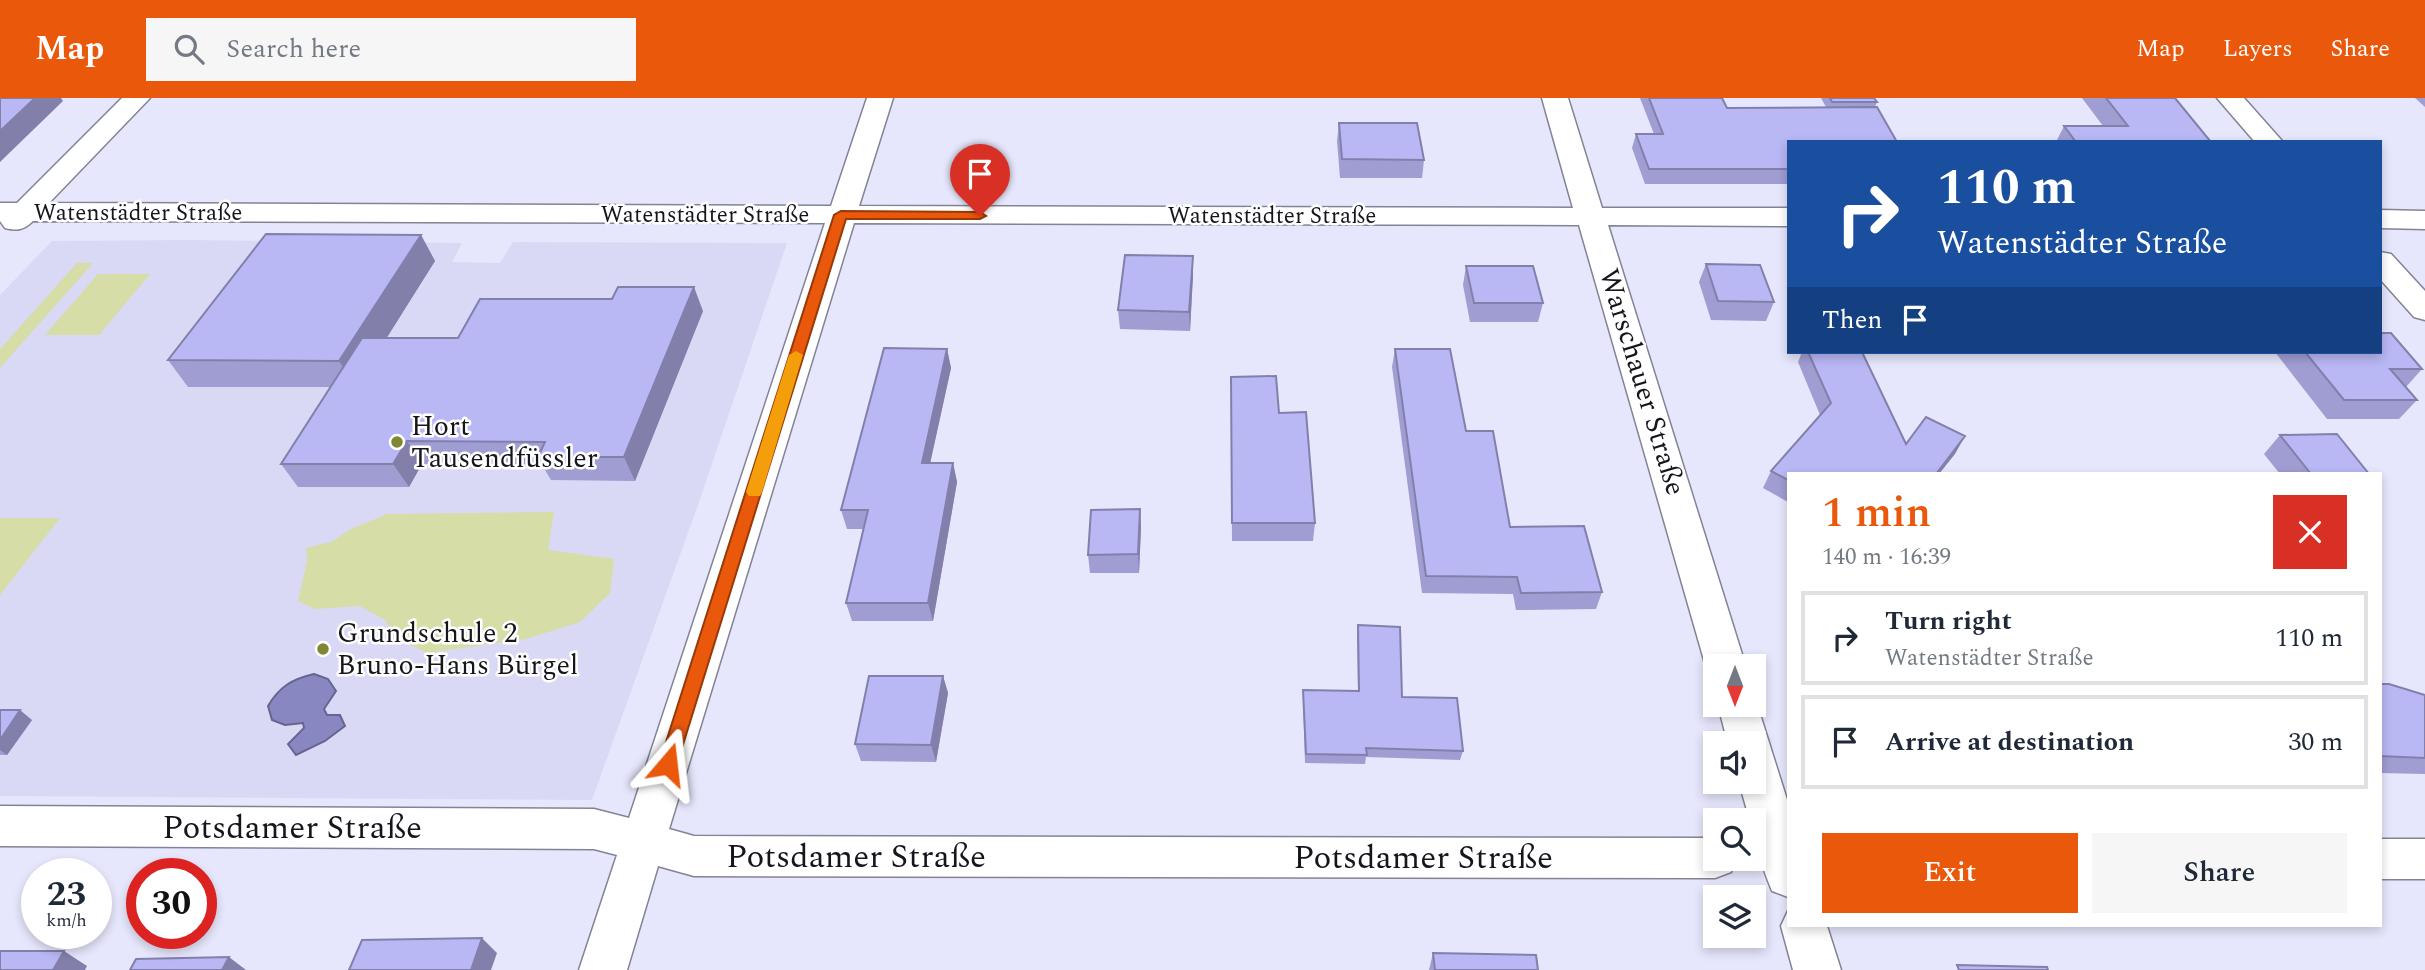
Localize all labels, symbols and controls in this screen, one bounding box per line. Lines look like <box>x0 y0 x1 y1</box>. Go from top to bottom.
search box <box>146 18 636 81</box>
text: Map <box>35 24 104 74</box>
text: Search here <box>226 29 361 69</box>
icon: search <box>170 30 208 68</box>
text: Map <box>2136 31 2185 67</box>
text: Layers <box>2223 31 2293 67</box>
text: Share <box>2331 31 2390 67</box>
pin <box>950 144 1010 216</box>
text: 110 m <box>1937 151 2076 226</box>
icon: arrive <box>961 155 999 193</box>
icon: right <box>1822 168 1913 259</box>
street label: Watenstädter Straße <box>34 196 242 231</box>
street label: Watenstädter Straße <box>601 198 809 233</box>
street label: Watenstädter Straße <box>1168 199 1376 234</box>
text: Watenstädter Straße <box>1937 219 2227 268</box>
street label: Warschauer Straße <box>1587 263 1697 501</box>
text: Then <box>1822 300 1882 340</box>
icon: arrive <box>1896 301 1934 339</box>
place label: Hort Tausendfüssler <box>411 405 598 480</box>
marker: Hort Tausendfüssler <box>389 434 405 450</box>
text: 1 min <box>1822 482 1931 545</box>
button: close <box>2273 495 2347 569</box>
text: 140 m · 16:39 <box>1822 540 1951 575</box>
text: Turn right <box>1885 601 2012 641</box>
place label: Grundschule 2 Bruno-Hans Bürgel <box>337 612 578 687</box>
text: 110 m <box>2275 618 2343 658</box>
icon: right <box>1826 619 1864 657</box>
marker: Grundschule 2 Bruno-Hans Bürgel <box>315 641 331 657</box>
text: Watenstädter Straße <box>1885 641 2094 676</box>
north arrow <box>1703 654 1766 718</box>
map controls <box>1703 654 1766 948</box>
text: Arrive at destination <box>1885 722 2134 762</box>
text: 30 m <box>2288 722 2343 762</box>
icon: arrive <box>1826 723 1864 761</box>
position arrow <box>631 727 705 801</box>
button: sound <box>1703 731 1766 794</box>
street label: Potsdamer Straße <box>162 803 422 853</box>
button: search <box>1703 808 1766 871</box>
street label: Potsdamer Straße <box>726 832 986 882</box>
street label: Potsdamer Straße <box>1293 833 1553 883</box>
button: Exit <box>1822 833 2078 913</box>
button: Share <box>2092 833 2347 913</box>
speed limit sign: 30 <box>126 858 217 949</box>
text: 23 <box>47 868 86 921</box>
button: layers <box>1703 885 1766 948</box>
text: km/h <box>46 907 87 934</box>

